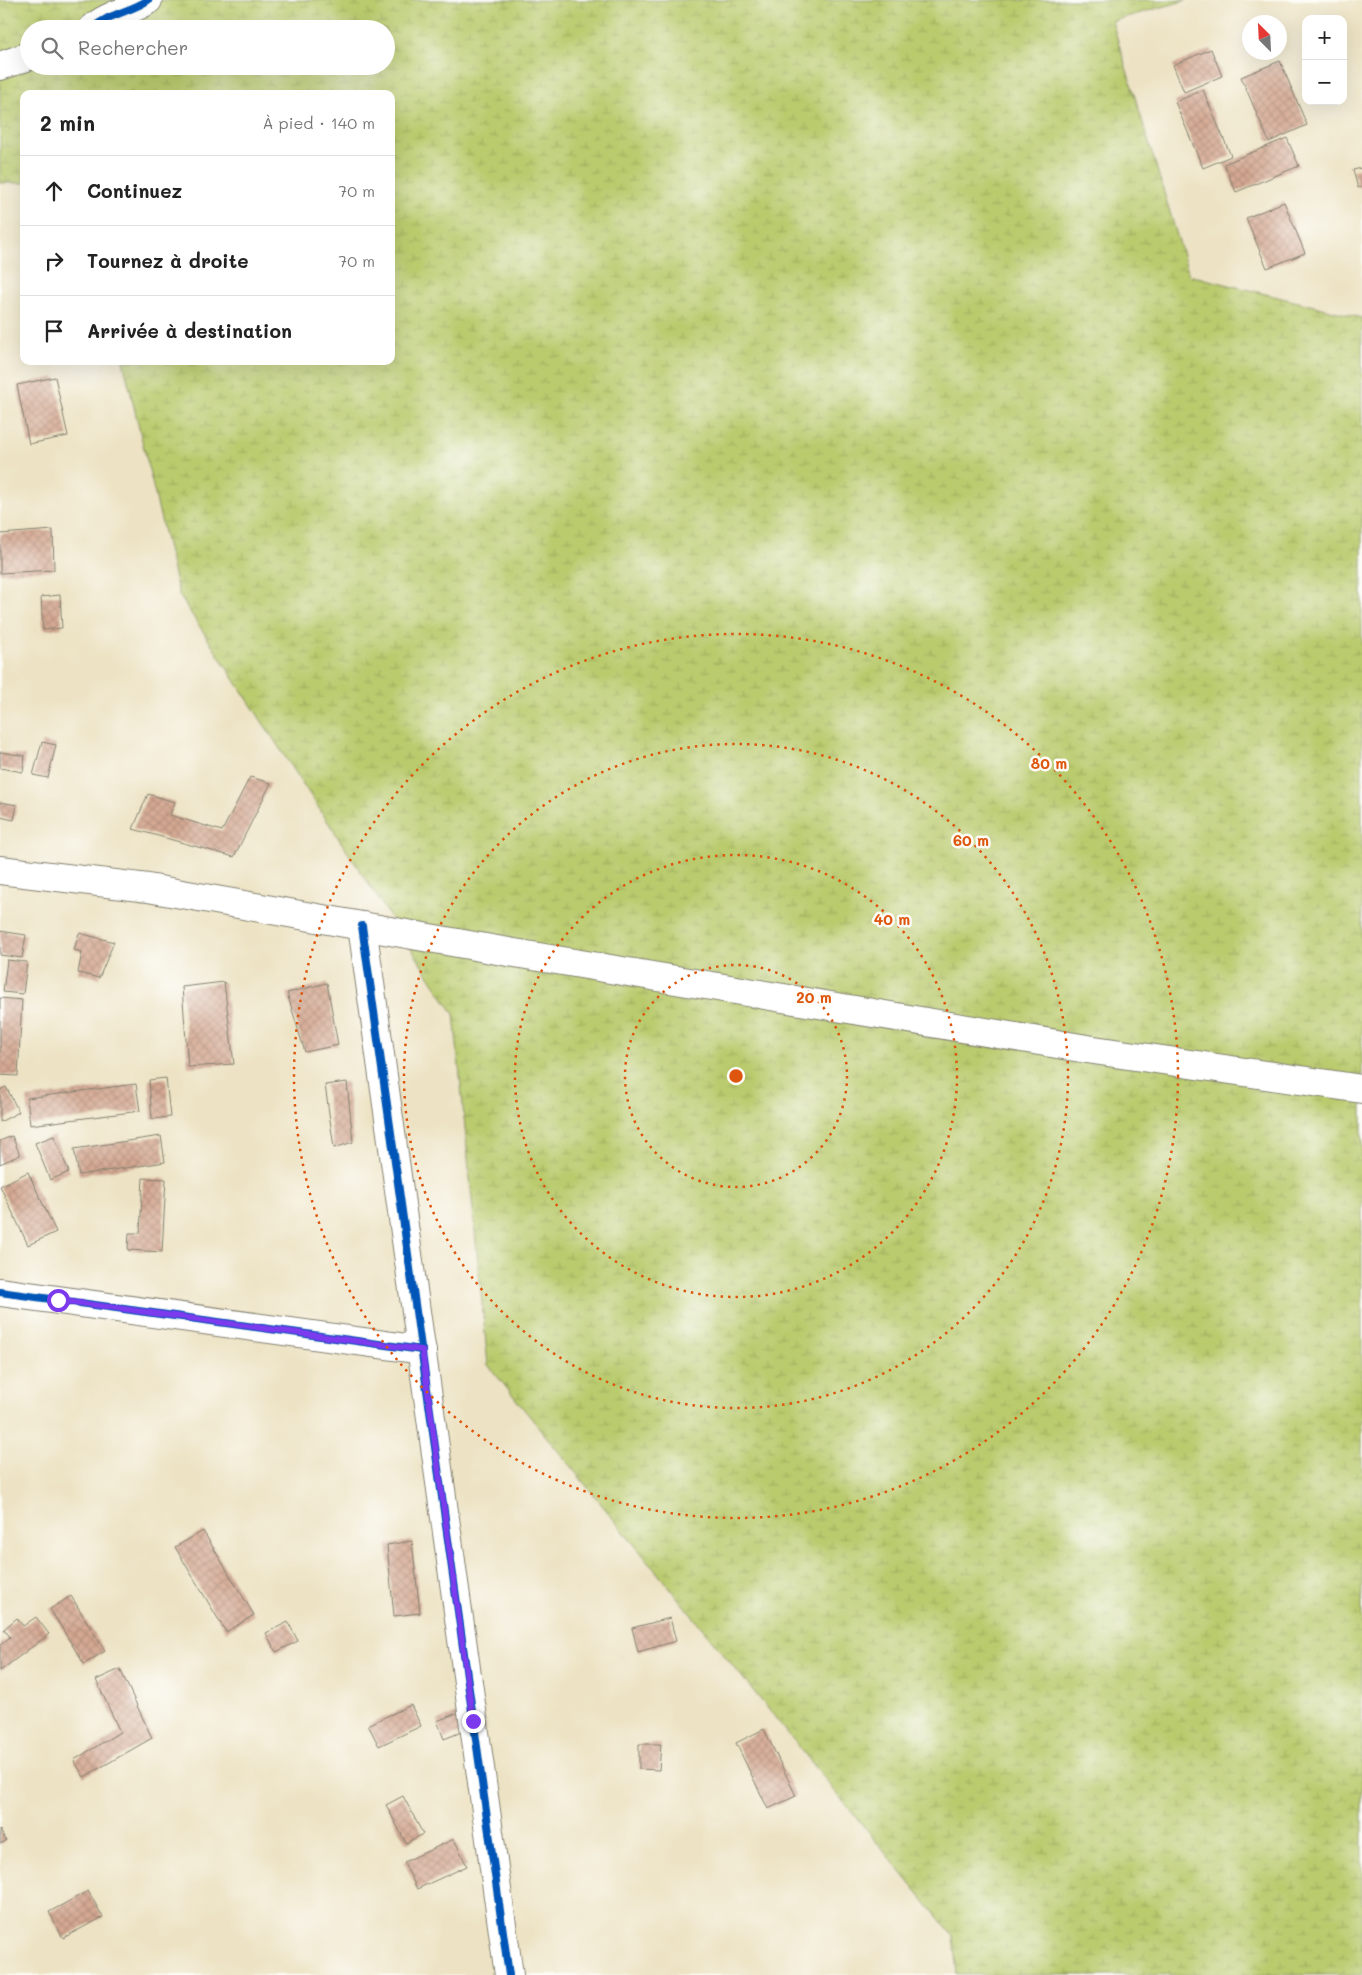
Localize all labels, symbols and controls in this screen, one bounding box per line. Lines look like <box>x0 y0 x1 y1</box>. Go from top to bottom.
north arrow <box>1242 15 1287 60</box>
map controls <box>1302 15 1347 105</box>
button: + <box>1302 15 1347 60</box>
search box <box>20 20 395 75</box>
icon: search <box>38 34 66 62</box>
text: Rechercher <box>78 35 188 60</box>
button: − <box>1302 60 1347 105</box>
text: 2 min <box>40 109 95 136</box>
text: À pied · 140 m <box>262 112 375 133</box>
icon: ahead <box>40 177 68 205</box>
text: Continuez <box>87 178 182 203</box>
text: 70 m <box>338 180 375 201</box>
icon: right <box>40 247 68 275</box>
text: Tournez à droite <box>87 248 249 273</box>
text: 70 m <box>338 250 375 271</box>
icon: arrive <box>40 317 68 345</box>
text: Arrivée à destination <box>87 318 292 343</box>
text: 80 m <box>1031 753 1067 773</box>
text: 60 m <box>953 830 989 850</box>
text: 40 m <box>874 909 910 929</box>
text: 20 m <box>796 987 832 1007</box>
centre of rings <box>727 1067 745 1085</box>
route start <box>47 1289 70 1312</box>
route end <box>462 1710 485 1733</box>

